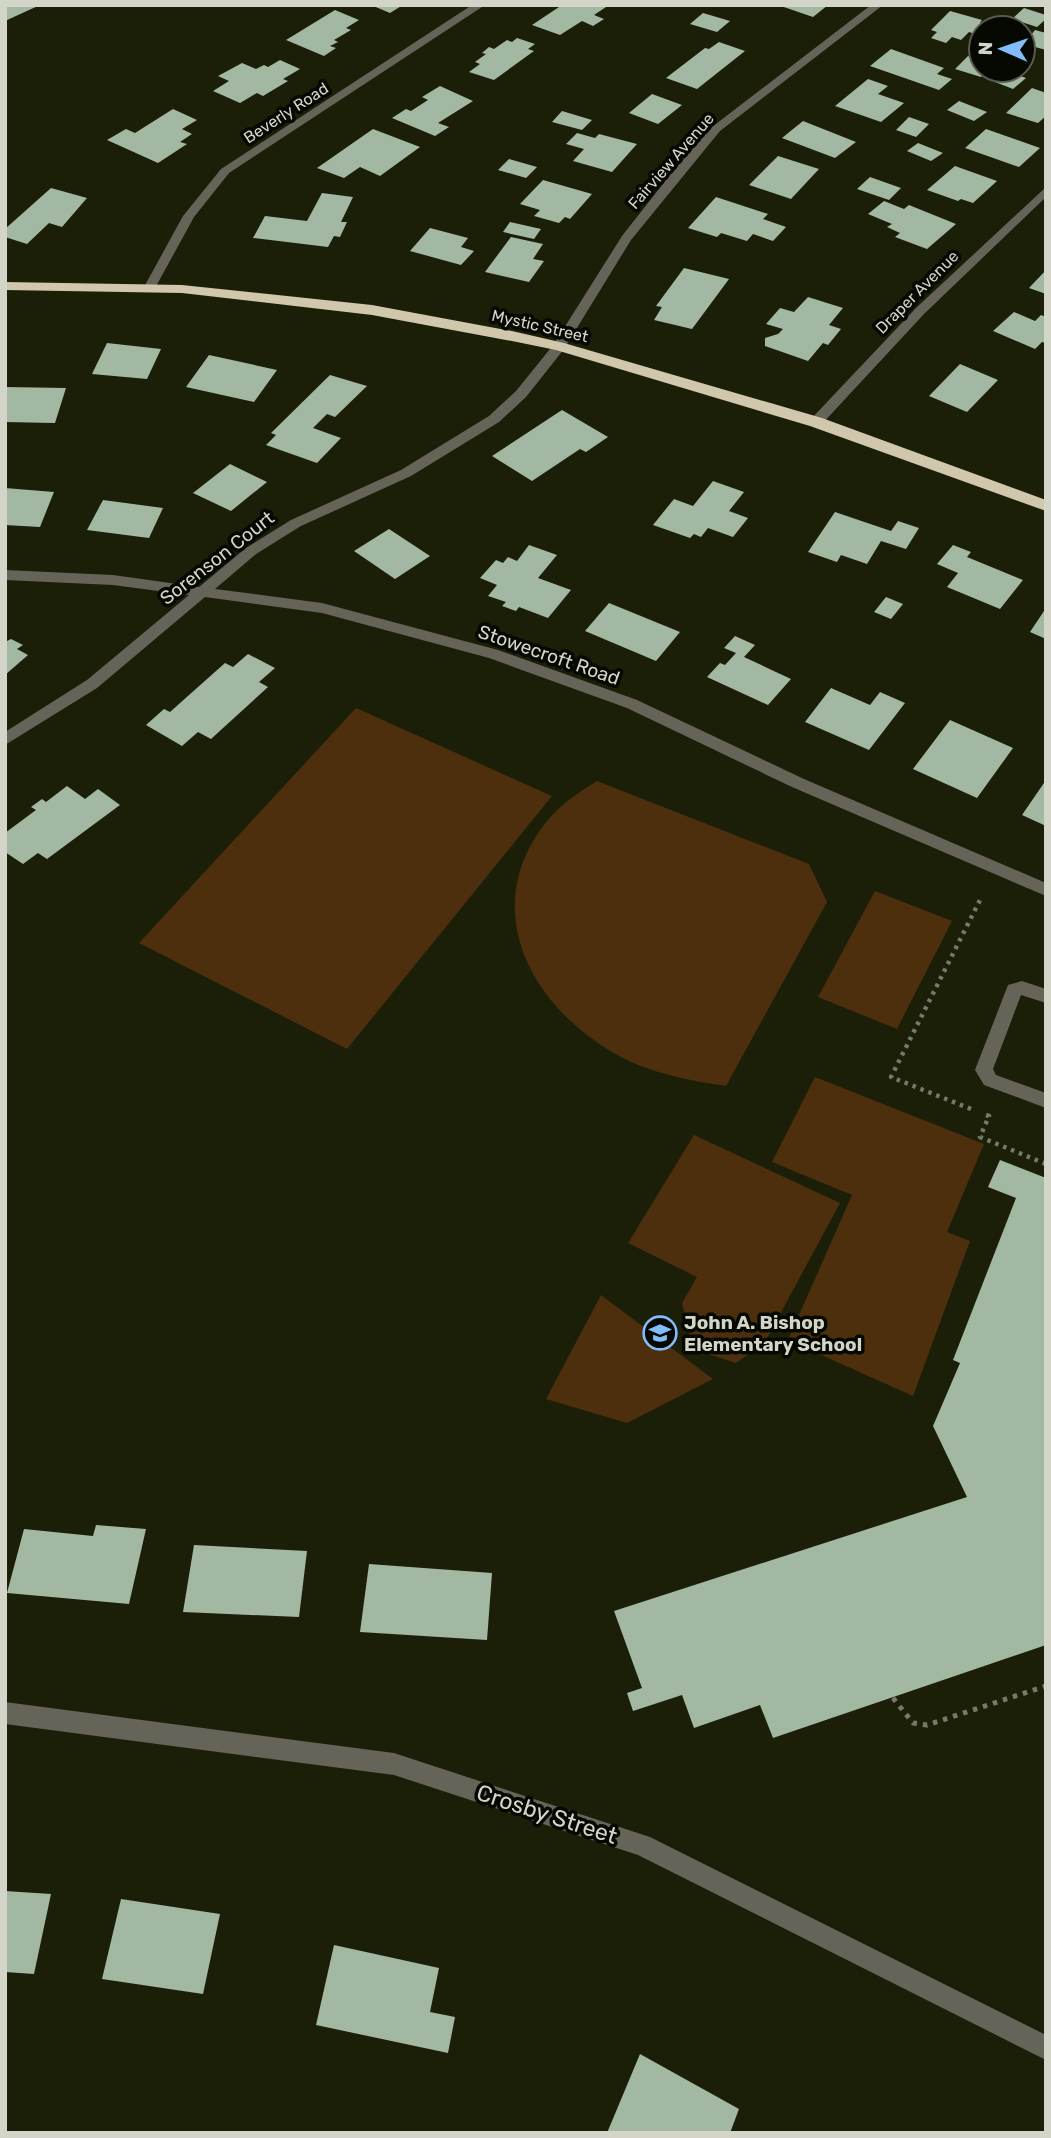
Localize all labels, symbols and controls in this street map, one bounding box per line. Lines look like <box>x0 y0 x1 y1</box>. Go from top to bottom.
north arrow <box>967 14 1037 84</box>
text: N <box>974 41 997 56</box>
street label: Beverly Road <box>240 79 332 147</box>
street label: Fairview Avenue <box>624 109 718 213</box>
street label: Draper Avenue <box>872 247 962 337</box>
street label: Mystic Street <box>490 306 590 346</box>
street label: Sorenson Court <box>155 506 279 610</box>
street label: Stowecroft Road <box>475 620 623 690</box>
place label: John A. Bishop Elementary School <box>684 1311 862 1356</box>
school or university icon: John A. Bishop Elementary School <box>641 1314 679 1352</box>
street label: Crosby Street <box>473 1778 621 1850</box>

